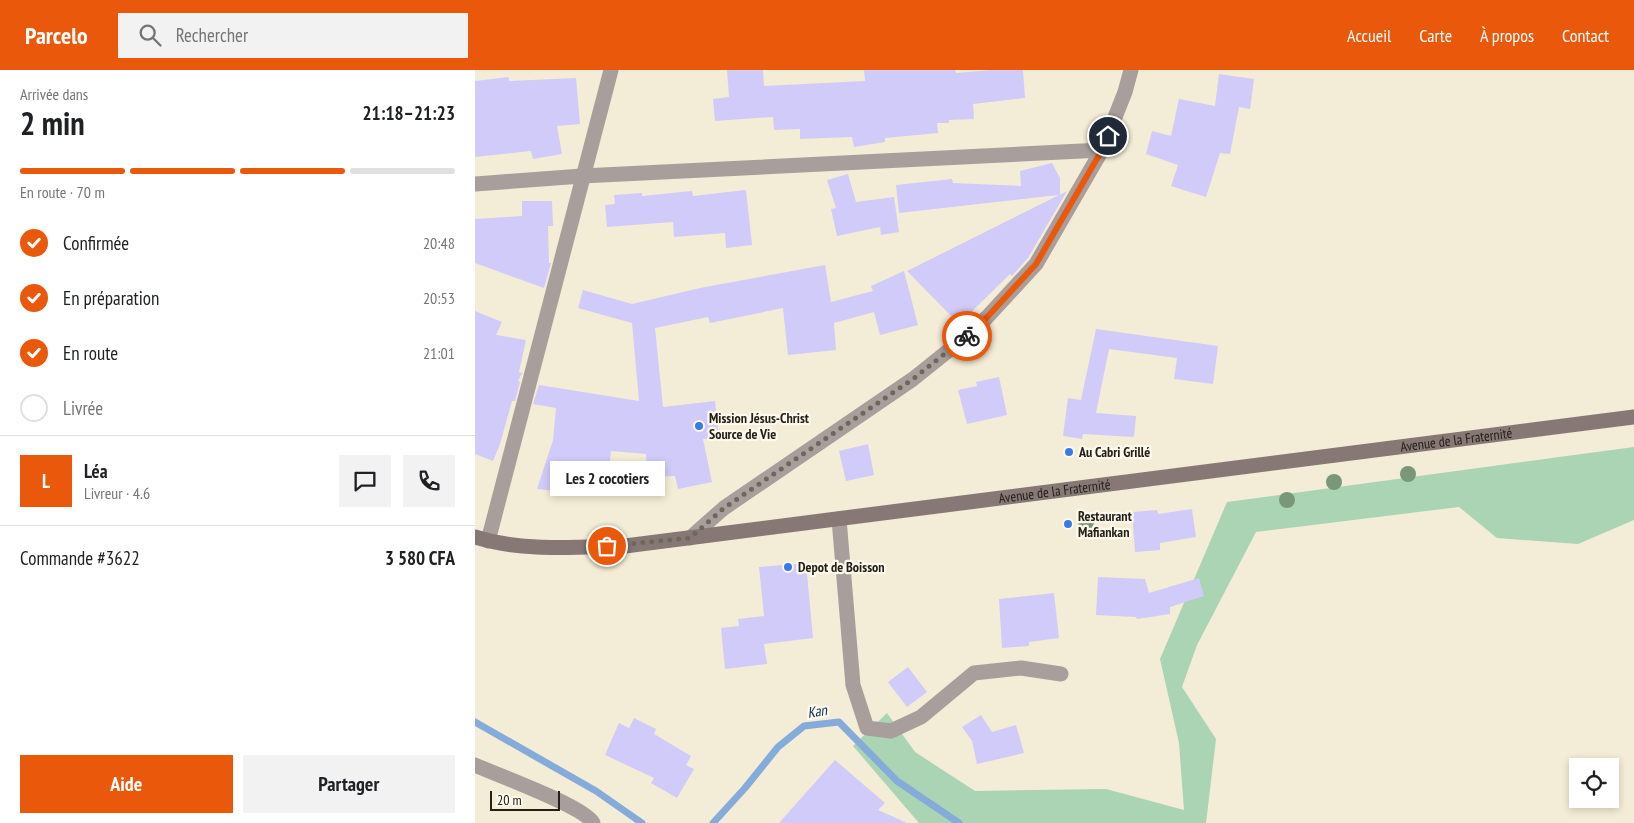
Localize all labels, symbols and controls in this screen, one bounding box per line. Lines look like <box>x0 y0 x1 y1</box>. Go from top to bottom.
search box <box>118 13 468 58</box>
text: Parcelo <box>25 20 88 51</box>
icon: search <box>136 21 164 49</box>
text: Rechercher <box>176 23 248 47</box>
text: Accueil <box>1347 24 1391 47</box>
text: Carte <box>1419 24 1452 47</box>
text: À propos <box>1480 24 1534 47</box>
text: Contact <box>1562 24 1609 47</box>
text: Arrivée dans <box>20 84 88 104</box>
text: 21:18–21:23 <box>362 101 455 125</box>
text: 2 min <box>20 102 85 144</box>
pin <box>1087 115 1129 157</box>
icon: home <box>1094 122 1122 150</box>
text: En route · 70 m <box>20 182 105 202</box>
icon: check <box>20 229 48 257</box>
text: Confirmée <box>63 231 129 255</box>
text: 20:48 <box>423 233 455 253</box>
icon: check <box>20 284 48 312</box>
text: En préparation <box>63 286 159 310</box>
text: 20:53 <box>423 288 455 308</box>
courier <box>942 311 992 361</box>
icon: bike <box>953 322 981 350</box>
icon: check <box>20 339 48 367</box>
text: En route <box>63 341 118 365</box>
text: 21:01 <box>423 343 455 363</box>
text: Livrée <box>63 396 103 420</box>
place label: Mission Jésus-Christ Source de Vie <box>709 409 809 443</box>
marker: Mission Jésus-Christ Source de Vie <box>693 420 705 432</box>
street label: Avenue de la Fraternité <box>1399 424 1513 456</box>
place label: Au Cabri Grillé <box>1078 443 1150 461</box>
marker: Au Cabri Grillé <box>1063 446 1075 458</box>
button: chat <box>339 455 391 507</box>
button: phone <box>403 455 455 507</box>
text: Léa <box>84 459 108 483</box>
callout: Les 2 cocotiers <box>549 461 665 496</box>
text: Les 2 cocotiers <box>566 468 649 488</box>
text: L <box>42 469 50 493</box>
street label: Avenue de la Fraternité <box>998 475 1112 507</box>
text: Livreur · 4.6 <box>84 483 150 503</box>
place label: Restaurant Mafiankan <box>1078 507 1132 541</box>
marker: Restaurant Mafiankan <box>1062 518 1074 530</box>
pin <box>586 525 628 567</box>
icon: bag <box>593 532 621 560</box>
text: Commande #3622 <box>20 546 140 570</box>
text: 3 580 CFA <box>385 546 455 570</box>
place label: Depot de Boisson <box>798 558 885 576</box>
marker: Depot de Boisson <box>782 561 794 573</box>
water label: Kan <box>806 700 830 722</box>
button: Aide <box>20 755 233 813</box>
button: Partager <box>243 755 455 813</box>
map controls <box>1569 758 1619 808</box>
button: locate <box>1569 758 1619 808</box>
scale bar <box>490 788 560 811</box>
text: 20 m <box>497 791 522 809</box>

